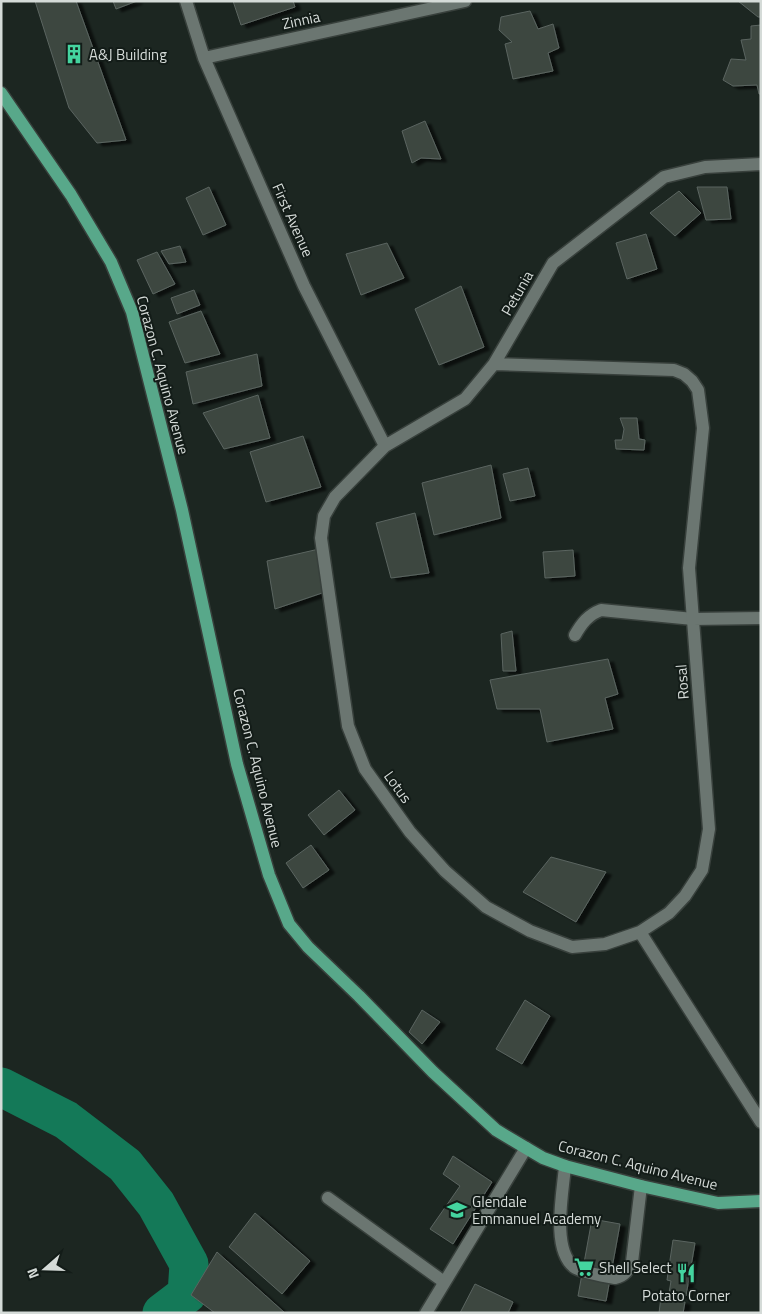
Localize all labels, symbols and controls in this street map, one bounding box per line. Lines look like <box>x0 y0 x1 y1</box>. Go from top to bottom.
street label: Zinnia <box>280 5 323 35</box>
building icon: A&J Building <box>63 43 85 65</box>
place label: A&J Building <box>89 43 167 66</box>
street label: First Avenue <box>266 179 320 261</box>
street label: Petunia <box>495 266 539 320</box>
street label: Corazon C. Aquino Avenue <box>131 293 195 457</box>
street label: Rosal <box>669 664 695 700</box>
street label: Corazon C. Aquino Avenue <box>227 686 289 850</box>
street label: Lotus <box>378 766 418 808</box>
street label: Corazon C. Aquino Avenue <box>556 1134 720 1196</box>
place label: Glendale Emmanuel Academy <box>472 1190 601 1230</box>
school or university icon: Glendale Emmanuel Academy <box>446 1199 468 1221</box>
north arrow <box>20 1244 70 1294</box>
supermarket icon: Shell Select <box>573 1256 595 1278</box>
place label: Shell Select <box>599 1256 672 1279</box>
restaurant icon: Potato Corner <box>675 1262 697 1284</box>
text: N <box>21 1265 44 1282</box>
place label: Potato Corner <box>642 1284 730 1307</box>

